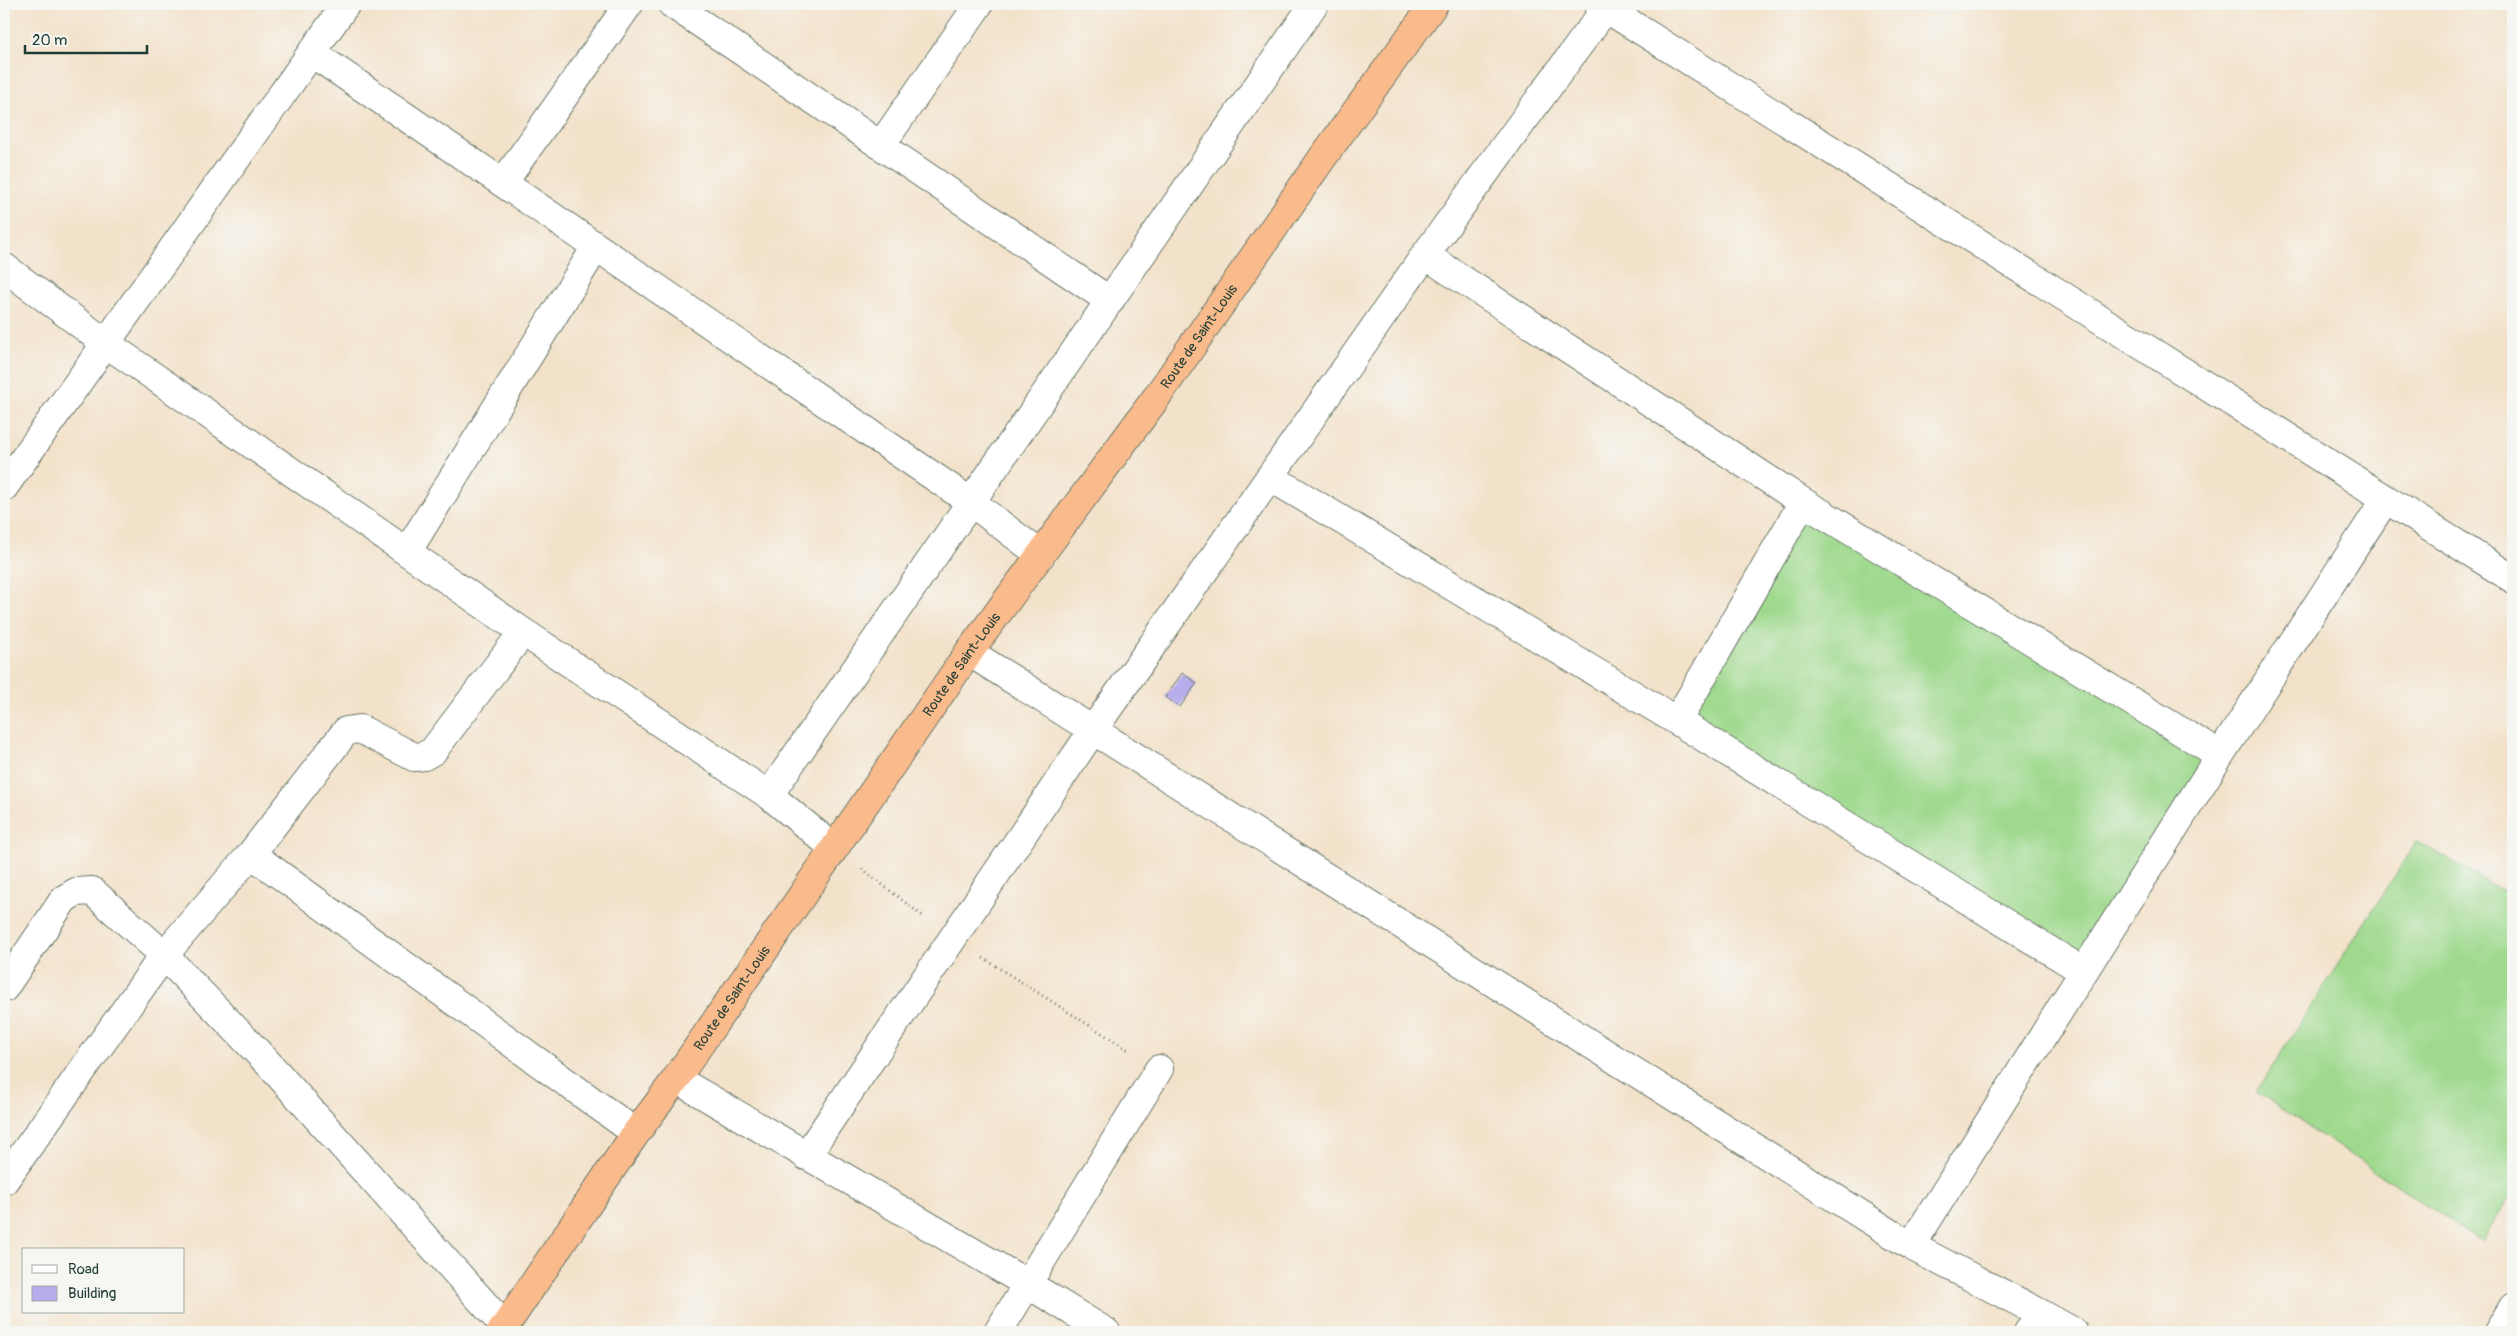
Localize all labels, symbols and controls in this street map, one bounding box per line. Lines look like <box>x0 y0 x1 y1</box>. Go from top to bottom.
scale bar <box>25 22 148 54</box>
text: 20 m <box>32 31 67 50</box>
street label: Route de Saint-Louis <box>1157 281 1242 392</box>
street label: Route de Saint-Louis <box>919 609 1005 720</box>
street label: Route de Saint-Louis <box>690 942 774 1054</box>
legend <box>22 1248 185 1314</box>
text: Road <box>68 1260 99 1279</box>
text: Building <box>68 1284 116 1303</box>

